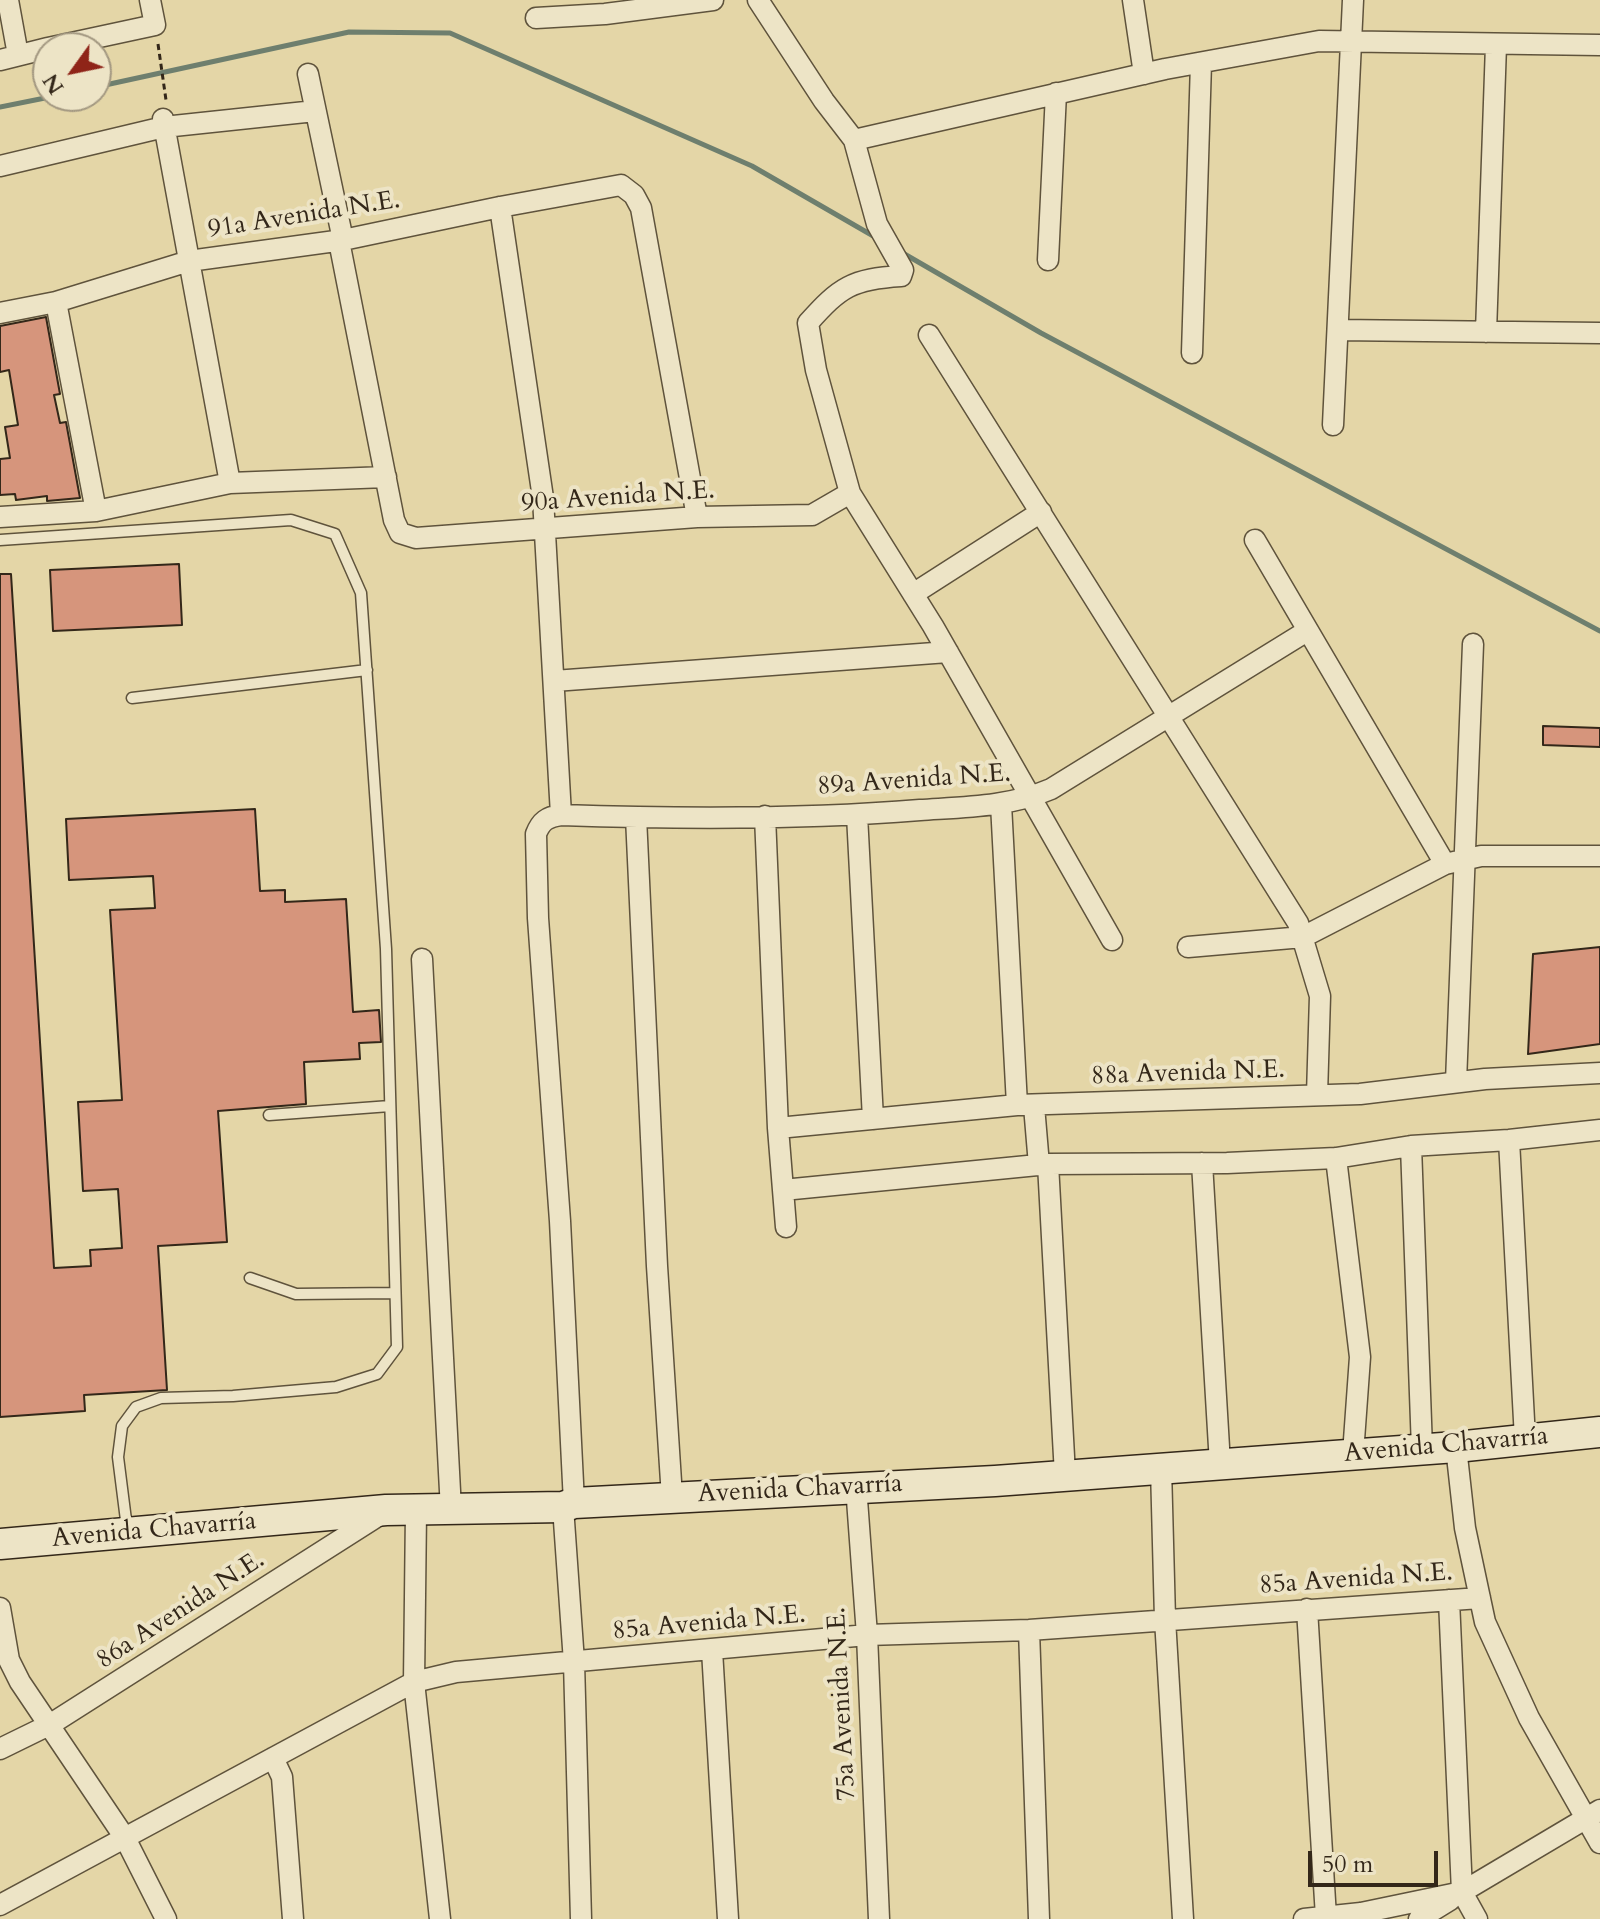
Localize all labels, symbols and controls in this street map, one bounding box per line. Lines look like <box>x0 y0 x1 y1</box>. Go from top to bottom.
north arrow <box>32 32 112 112</box>
text: N <box>36 68 71 100</box>
street label: 91a Avenida N.E. <box>206 185 402 247</box>
street label: 90a Avenida N.E. <box>520 476 716 520</box>
street label: 89a Avenida N.E. <box>816 759 1012 803</box>
street label: 88a Avenida N.E. <box>1091 1055 1285 1093</box>
street label: Avenida Chavarría <box>1343 1422 1549 1470</box>
street label: Avenida Chavarría <box>697 1469 903 1511</box>
street label: Avenida Chavarría <box>51 1507 257 1555</box>
street label: 86a Avenida N.E. <box>91 1545 271 1677</box>
street label: 85a Avenida N.E. <box>1258 1558 1454 1602</box>
street label: 85a Avenida N.E. <box>611 1600 807 1648</box>
street label: 75a Avenida N.E. <box>822 1606 864 1802</box>
scale bar <box>1312 1835 1442 1885</box>
text: 50 m <box>1322 1848 1373 1881</box>

